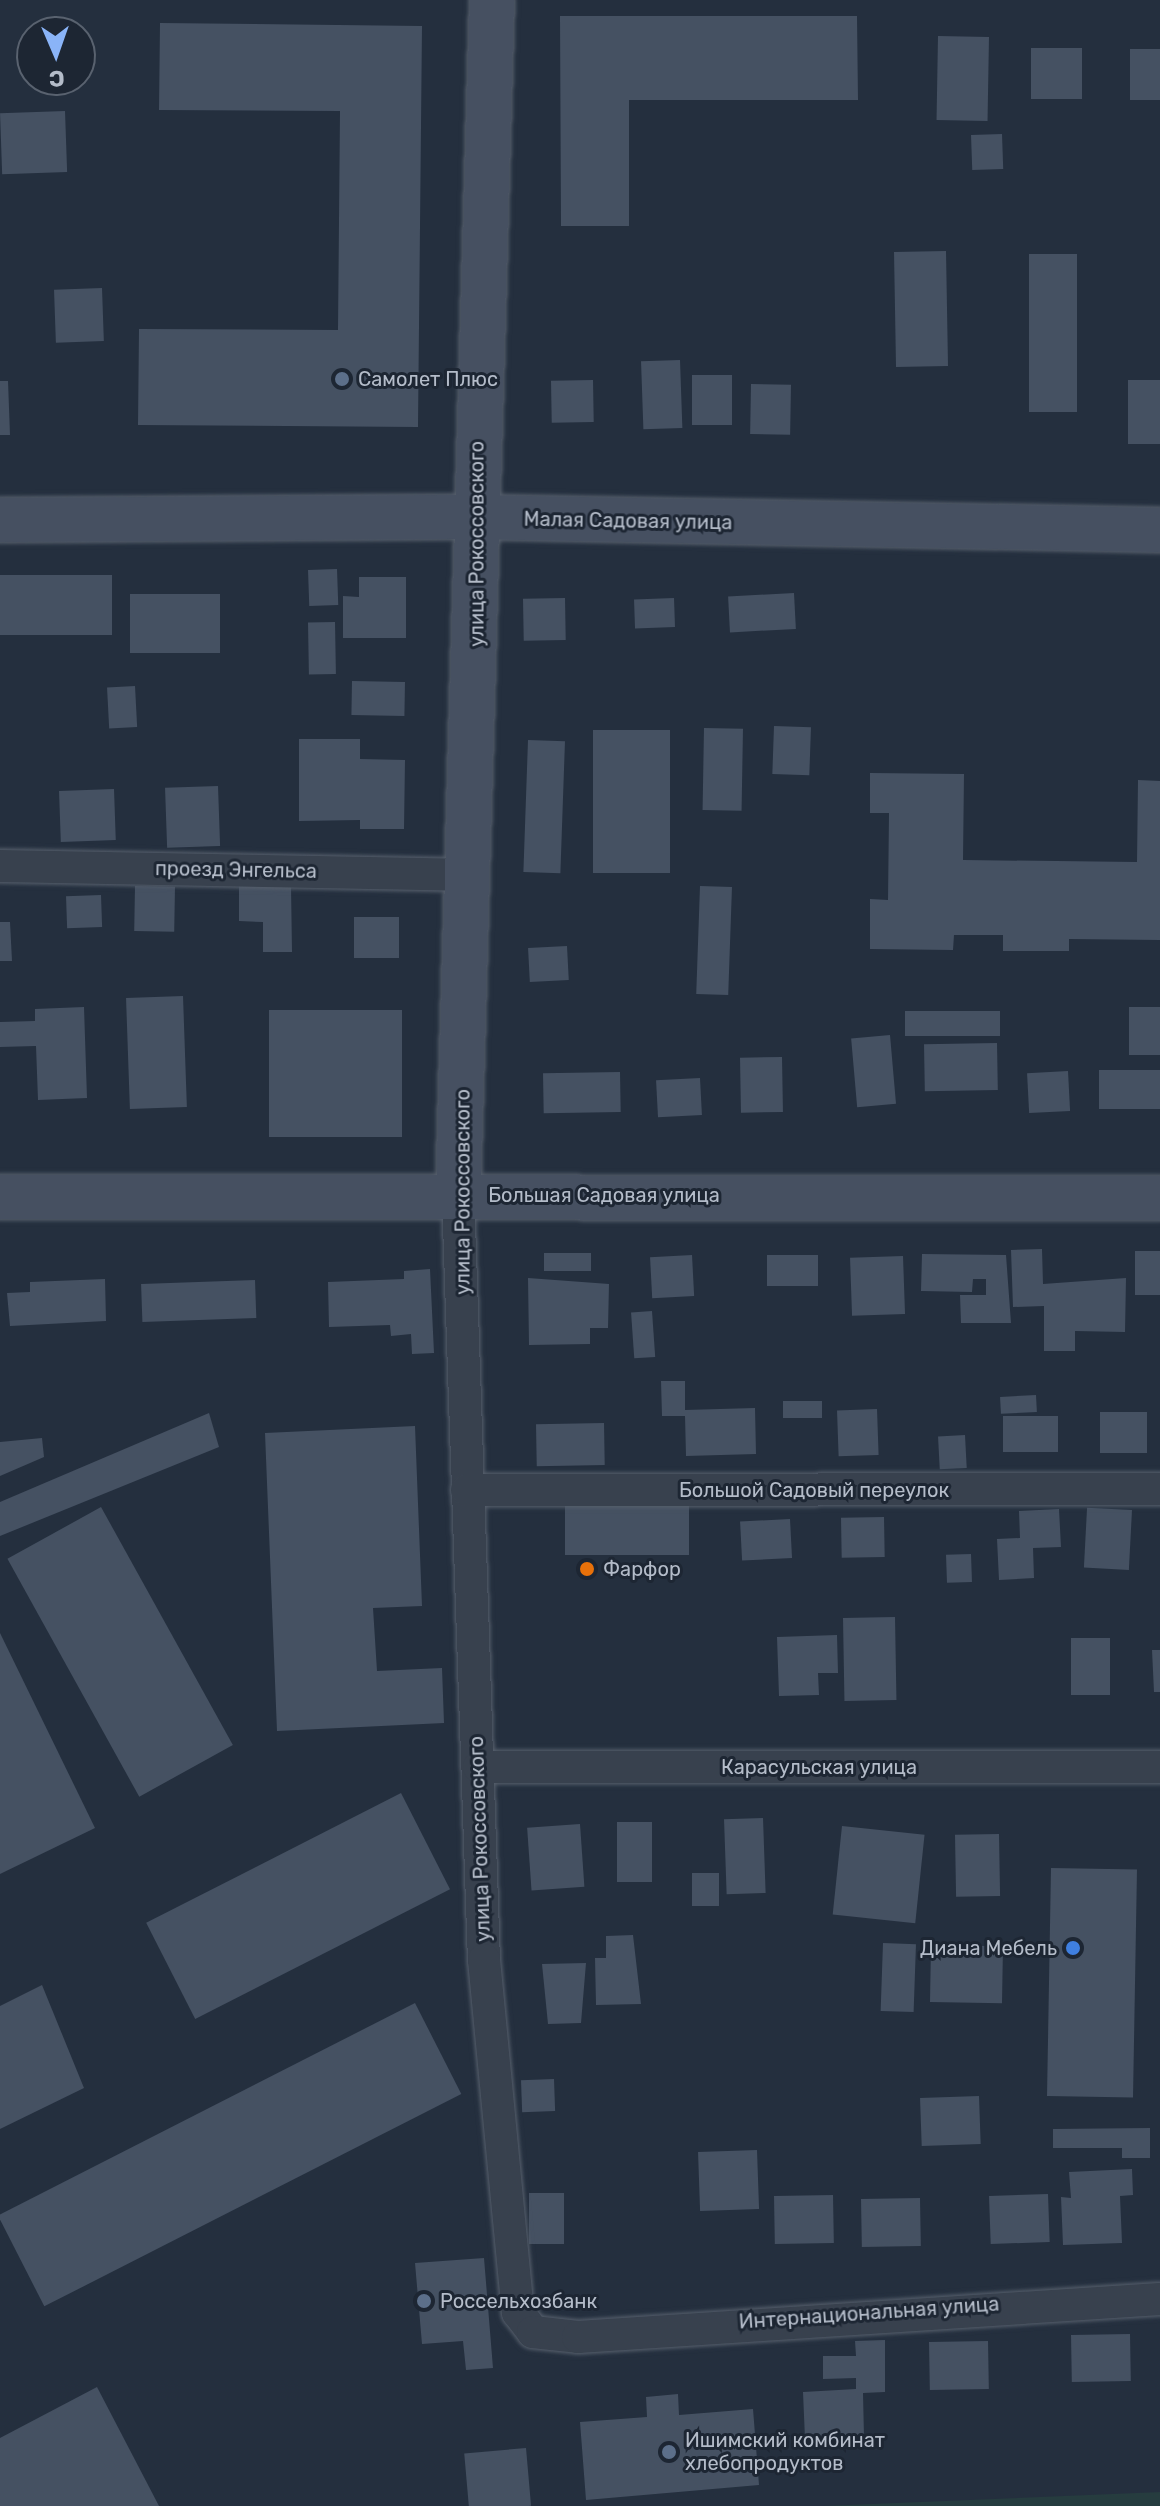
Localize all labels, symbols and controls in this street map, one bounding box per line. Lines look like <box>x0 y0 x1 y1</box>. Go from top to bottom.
north arrow <box>16 16 96 96</box>
text: С <box>49 65 65 92</box>
place label: Самолет Плюс <box>358 367 498 391</box>
marker: Самолет Плюс <box>333 370 351 388</box>
street label: улица Рокоссовского <box>465 441 489 647</box>
street label: Малая Садовая улица <box>523 507 733 535</box>
street label: проезд Энгельса <box>155 857 317 883</box>
street label: улица Рокоссовского <box>451 1089 475 1295</box>
street label: Большая Садовая улица <box>488 1183 720 1207</box>
street label: Большой Садовый переулок <box>679 1478 949 1502</box>
place label: Фарфор <box>603 1557 681 1581</box>
marker: Фарфор <box>578 1560 596 1578</box>
street label: улица Рокоссовского <box>464 1736 496 1942</box>
street label: Карасульская улица <box>721 1755 917 1779</box>
place label: Диана Мебель <box>920 1936 1057 1960</box>
marker: Диана Мебель <box>1064 1939 1082 1957</box>
place label: Россельхозбанк <box>440 2289 597 2313</box>
marker: Россельхозбанк <box>415 2292 433 2310</box>
street label: Интернациональная улица <box>738 2292 1000 2334</box>
place label: Ишимский комбинат хлебопродуктов <box>685 2428 885 2475</box>
marker: Ишимский комбинат хлебопродуктов <box>660 2443 678 2461</box>

